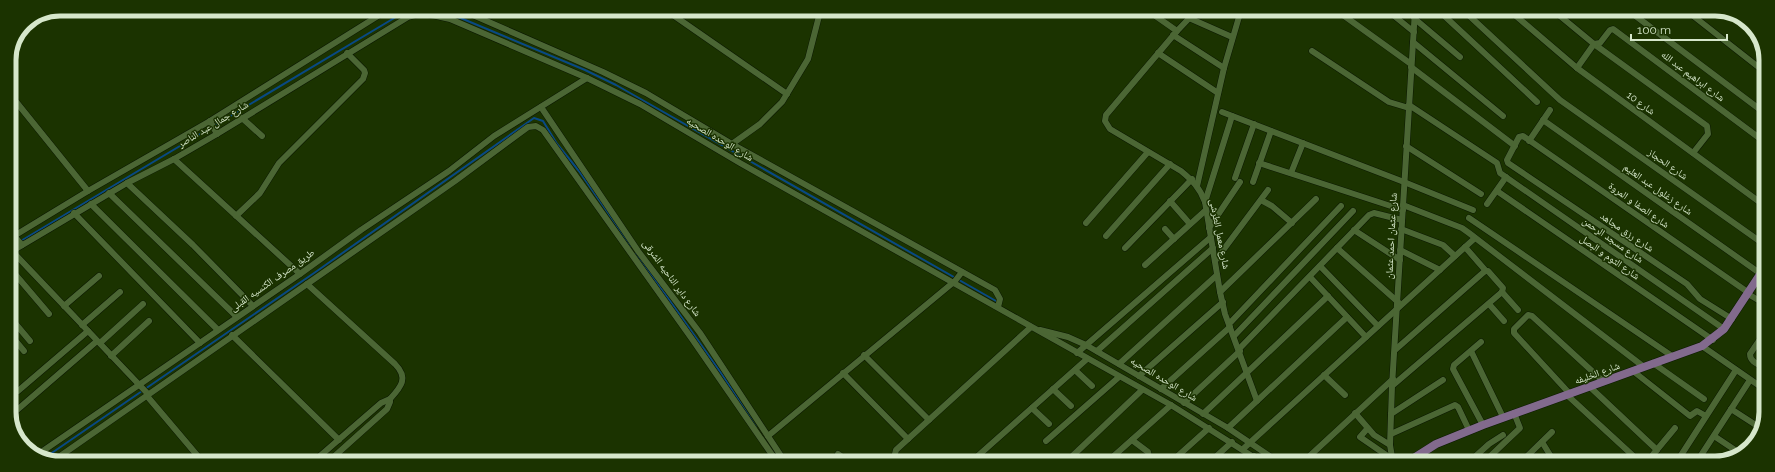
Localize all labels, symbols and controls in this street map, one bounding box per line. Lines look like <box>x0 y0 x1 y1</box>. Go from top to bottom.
scale bar <box>1631 16 1727 42</box>
text: 100 m <box>1637 23 1671 37</box>
street label: شارع ابراهيم عبد الله <box>1658 49 1727 105</box>
street label: شارع 10 <box>1624 89 1658 118</box>
street label: شارع جمال عبد الناصر <box>175 98 251 151</box>
street label: شارع الوحده الصحيه <box>684 115 756 164</box>
street label: شارع الحجاز <box>1645 146 1690 183</box>
street label: شارع زغلول عبد العليم <box>1620 161 1695 219</box>
street label: شارع الصفا و المروة <box>1606 180 1672 231</box>
street label: شارع عثمان احمد عثمان <box>1383 192 1400 280</box>
street label: شارع معمل الطرشى <box>1207 198 1232 271</box>
street label: شارع رزق مجاهد <box>1598 210 1656 255</box>
street label: شارع مسجد الرحمن <box>1580 215 1646 266</box>
street label: شارع الثوم و البصل <box>1577 232 1642 283</box>
street label: شارع داير الناحيه الشرقى <box>640 238 704 319</box>
street label: طريق مصرف الكنسيه القبلى <box>228 246 317 314</box>
street label: شارع الوحده الصحيه <box>1128 355 1200 404</box>
street label: شارع الخليفه <box>1573 360 1622 387</box>

